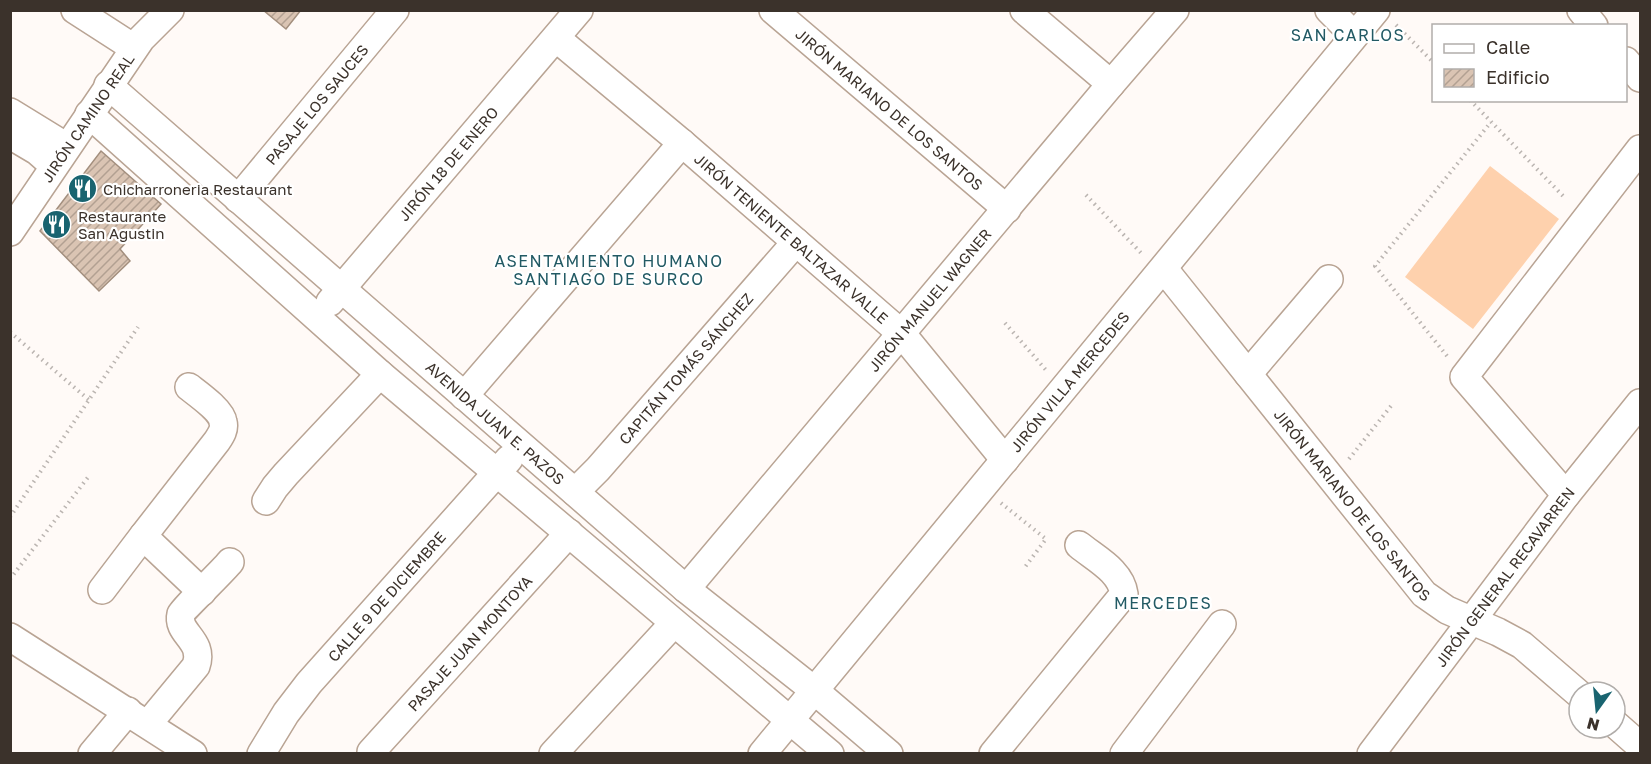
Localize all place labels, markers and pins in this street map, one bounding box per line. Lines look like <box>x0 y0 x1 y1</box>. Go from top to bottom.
restaurant icon: Chicharroneria Restaurant <box>66 173 98 205</box>
place label: Chicharroneria Restaurant <box>103 180 292 198</box>
place label: Restaurante San Agustin <box>78 207 167 242</box>
restaurant icon: Restaurante San Agustin <box>41 209 73 241</box>

